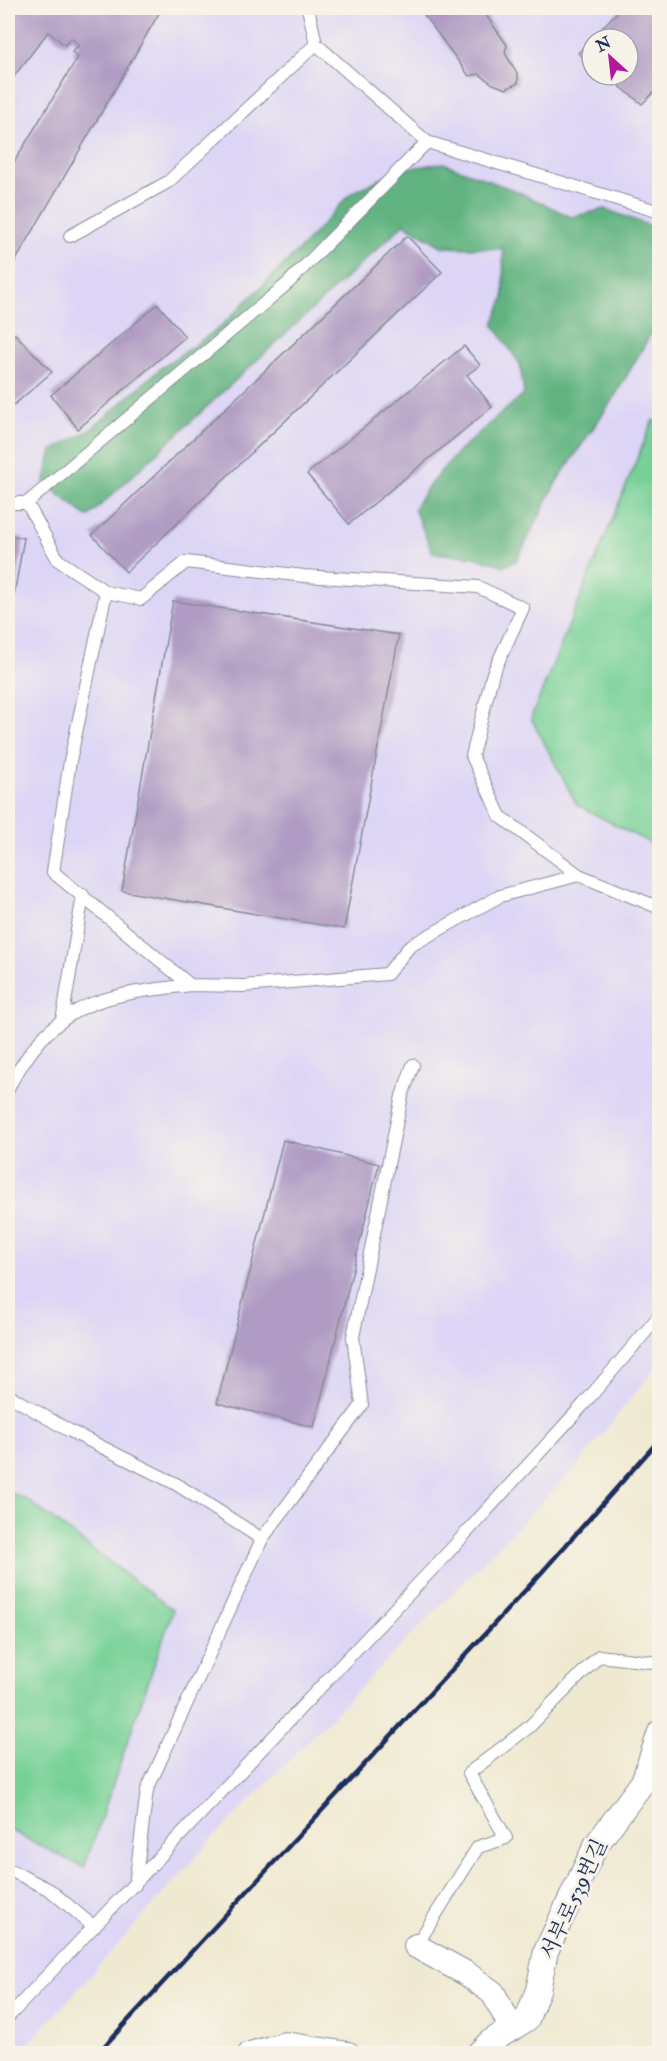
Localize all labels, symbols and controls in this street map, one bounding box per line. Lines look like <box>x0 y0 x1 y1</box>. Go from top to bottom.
north arrow <box>580 27 640 87</box>
text: N <box>592 32 615 57</box>
street label: 서부로539번길 <box>534 1835 614 1963</box>

